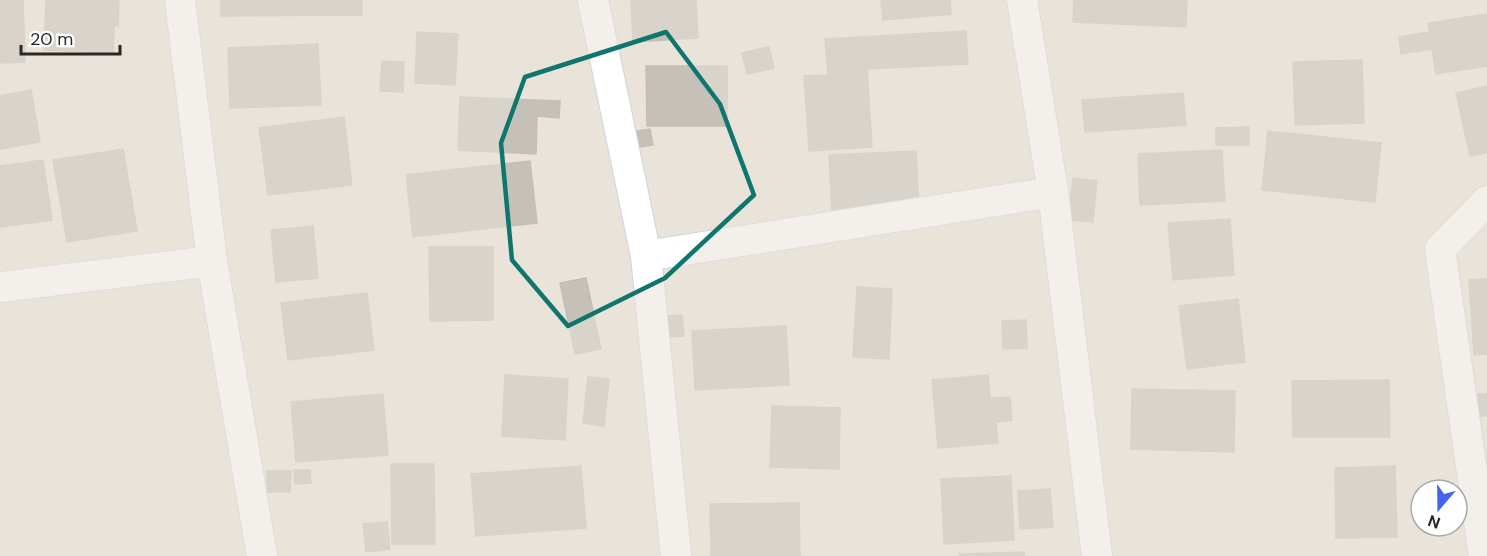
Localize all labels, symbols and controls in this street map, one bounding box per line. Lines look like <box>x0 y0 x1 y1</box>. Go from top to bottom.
scale bar <box>21 18 120 56</box>
text: 20 m <box>30 27 73 51</box>
north arrow <box>1409 478 1469 538</box>
text: N <box>1425 510 1443 533</box>

